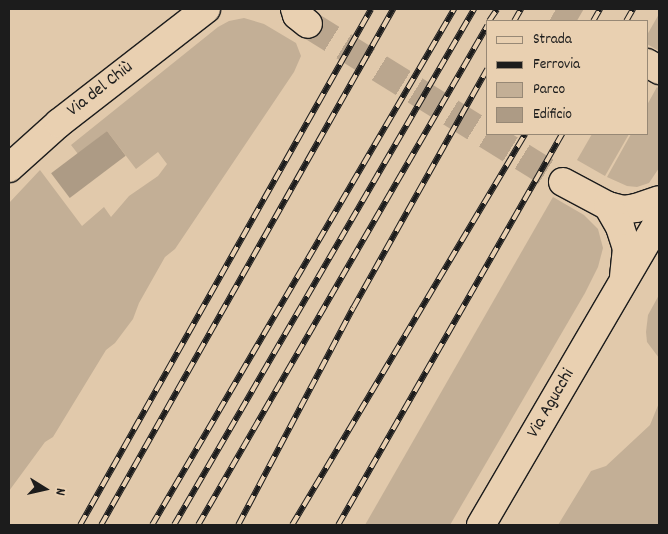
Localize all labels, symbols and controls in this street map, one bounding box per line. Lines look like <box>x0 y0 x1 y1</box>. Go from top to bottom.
legend <box>486 20 648 135</box>
text: Strada <box>533 29 572 51</box>
text: Ferrovia <box>533 54 580 76</box>
street label: Via del Chiù <box>64 58 138 122</box>
text: Parco <box>533 79 565 101</box>
text: Edificio <box>533 104 572 126</box>
street label: Via Agucchi <box>524 366 580 442</box>
north arrow <box>20 464 70 514</box>
text: N <box>49 486 70 497</box>

